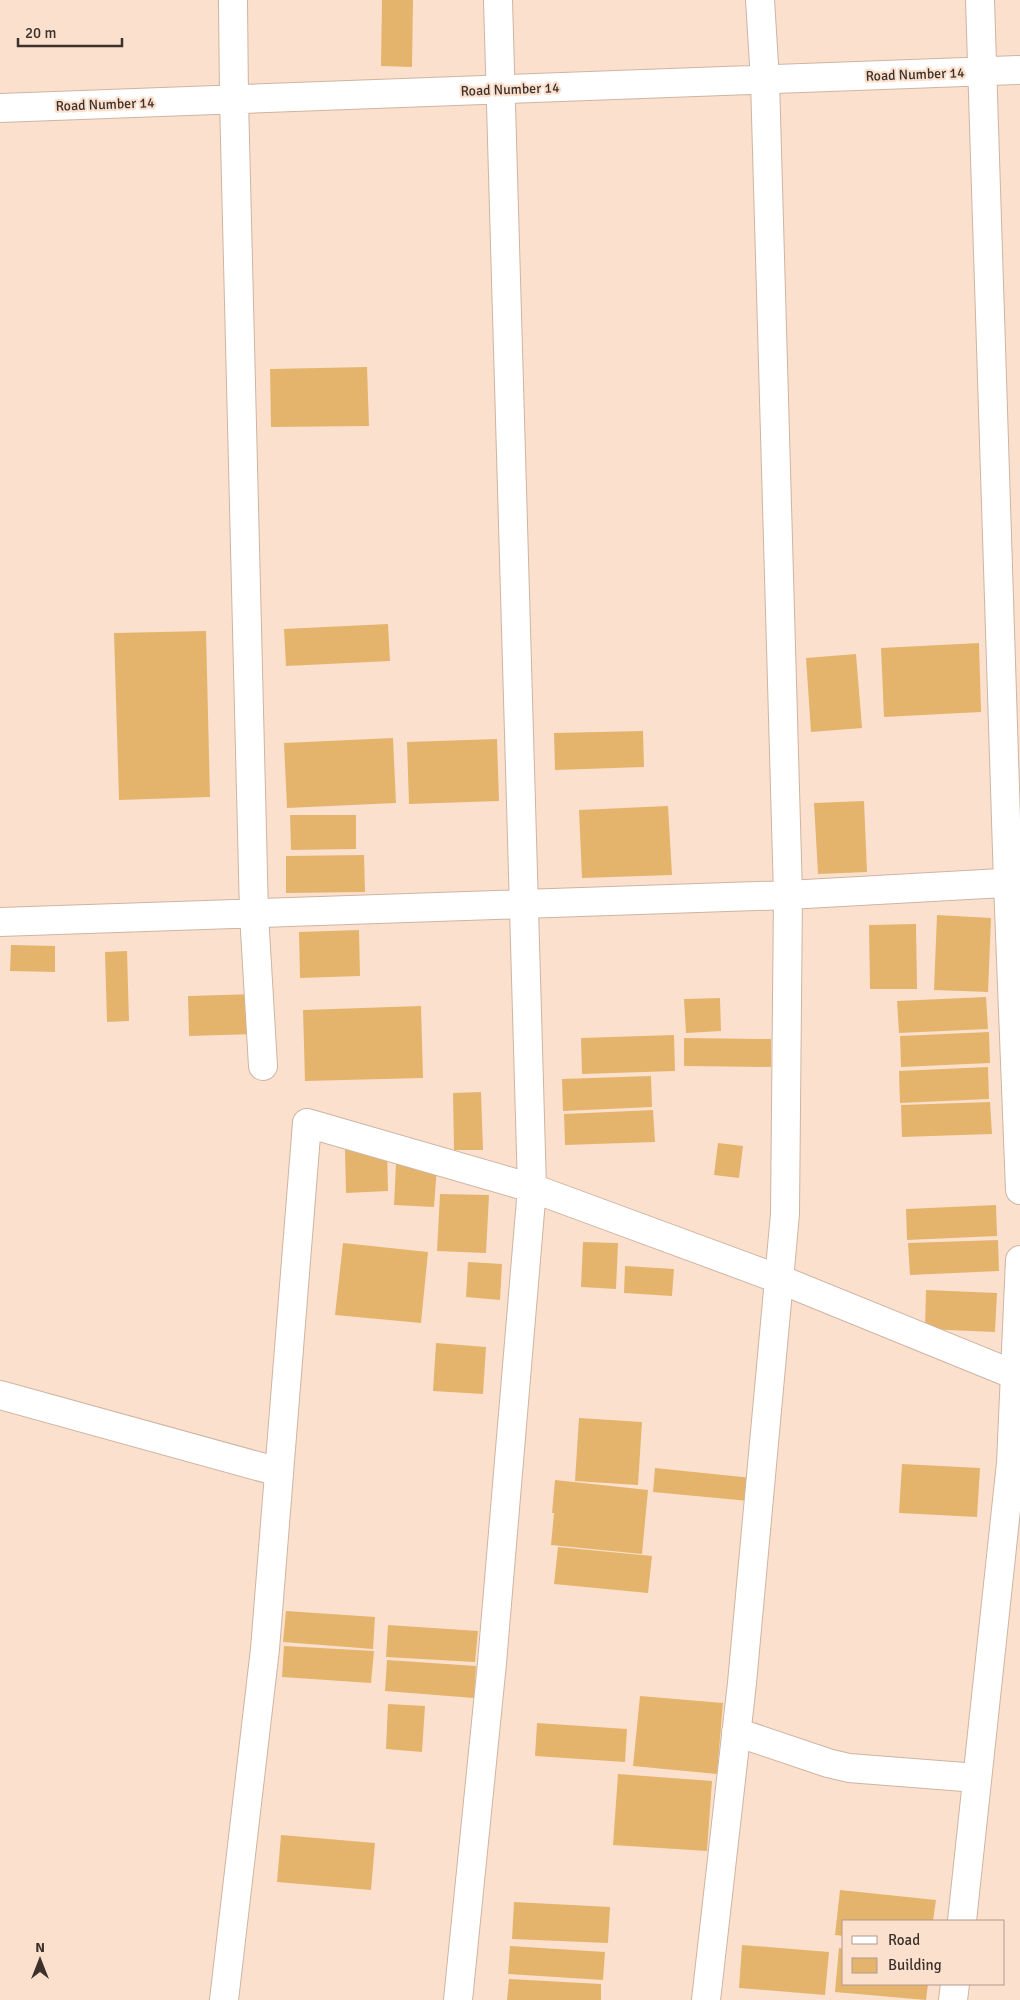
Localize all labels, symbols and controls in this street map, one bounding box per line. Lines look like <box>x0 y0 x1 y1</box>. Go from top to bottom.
scale bar <box>18 15 121 47</box>
text: 20 m <box>25 24 56 42</box>
street label: Road Number 14 <box>865 64 965 85</box>
street label: Road Number 14 <box>460 79 560 100</box>
street label: Road Number 14 <box>55 94 155 115</box>
legend <box>842 1920 1005 1985</box>
text: Road <box>888 1931 920 1949</box>
north arrow <box>15 1935 65 1985</box>
text: N <box>35 1939 45 1956</box>
text: Building <box>888 1956 942 1974</box>

